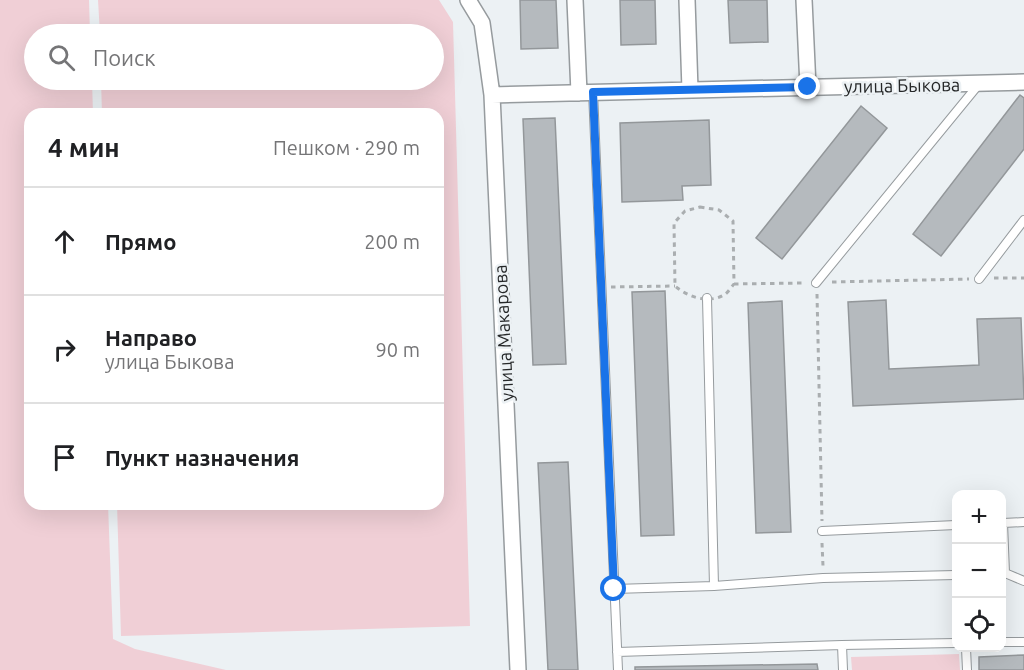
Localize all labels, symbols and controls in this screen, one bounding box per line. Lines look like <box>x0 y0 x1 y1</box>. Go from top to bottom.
search box <box>24 24 444 90</box>
icon: search <box>45 41 78 74</box>
text: Поиск <box>93 45 156 70</box>
route end <box>794 73 820 99</box>
street label: улица Быкова <box>844 74 960 96</box>
text: 4 мин <box>48 133 120 162</box>
text: Пешком · 290 m <box>273 136 420 159</box>
icon: ahead <box>48 225 81 258</box>
text: Прямо <box>105 229 176 254</box>
text: 200 m <box>364 230 420 253</box>
street label: улица Макарова <box>489 264 517 402</box>
text: Направо <box>105 325 197 350</box>
icon: right <box>48 333 81 366</box>
text: 90 m <box>376 338 420 361</box>
text: улица Быкова <box>105 350 234 373</box>
icon: arrive <box>48 441 81 474</box>
text: Пункт назначения <box>105 445 299 470</box>
map controls <box>952 490 1006 652</box>
button: + <box>952 490 1006 544</box>
button: − <box>952 544 1006 598</box>
route start <box>600 575 626 601</box>
button: locate <box>952 598 1006 652</box>

